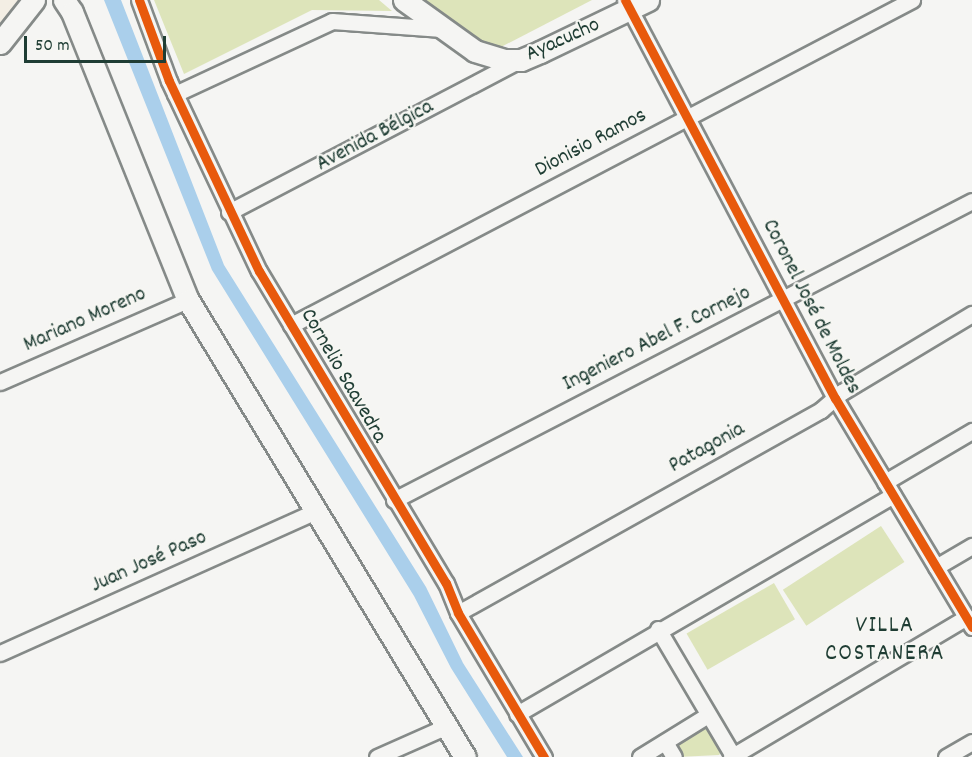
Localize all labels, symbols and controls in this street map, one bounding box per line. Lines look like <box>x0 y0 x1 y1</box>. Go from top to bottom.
street label: Ayacucho <box>522 12 604 68</box>
scale bar <box>27 24 170 62</box>
text: 50 m <box>35 34 70 59</box>
street label: Avenida Bélgica <box>312 94 438 178</box>
street label: Dionisio Ramos <box>531 103 651 183</box>
street label: Coronel José de Moldes <box>756 215 866 399</box>
street label: Ingeniero Abel F. Cornejo <box>559 280 755 398</box>
street label: Mariano Moreno <box>20 281 150 359</box>
street label: Cornelio Saavedra <box>294 304 392 448</box>
street label: Patagonia <box>664 416 750 480</box>
street label: Juan José Paso <box>87 525 211 599</box>
district label: VILLA COSTANERA <box>825 613 945 669</box>

